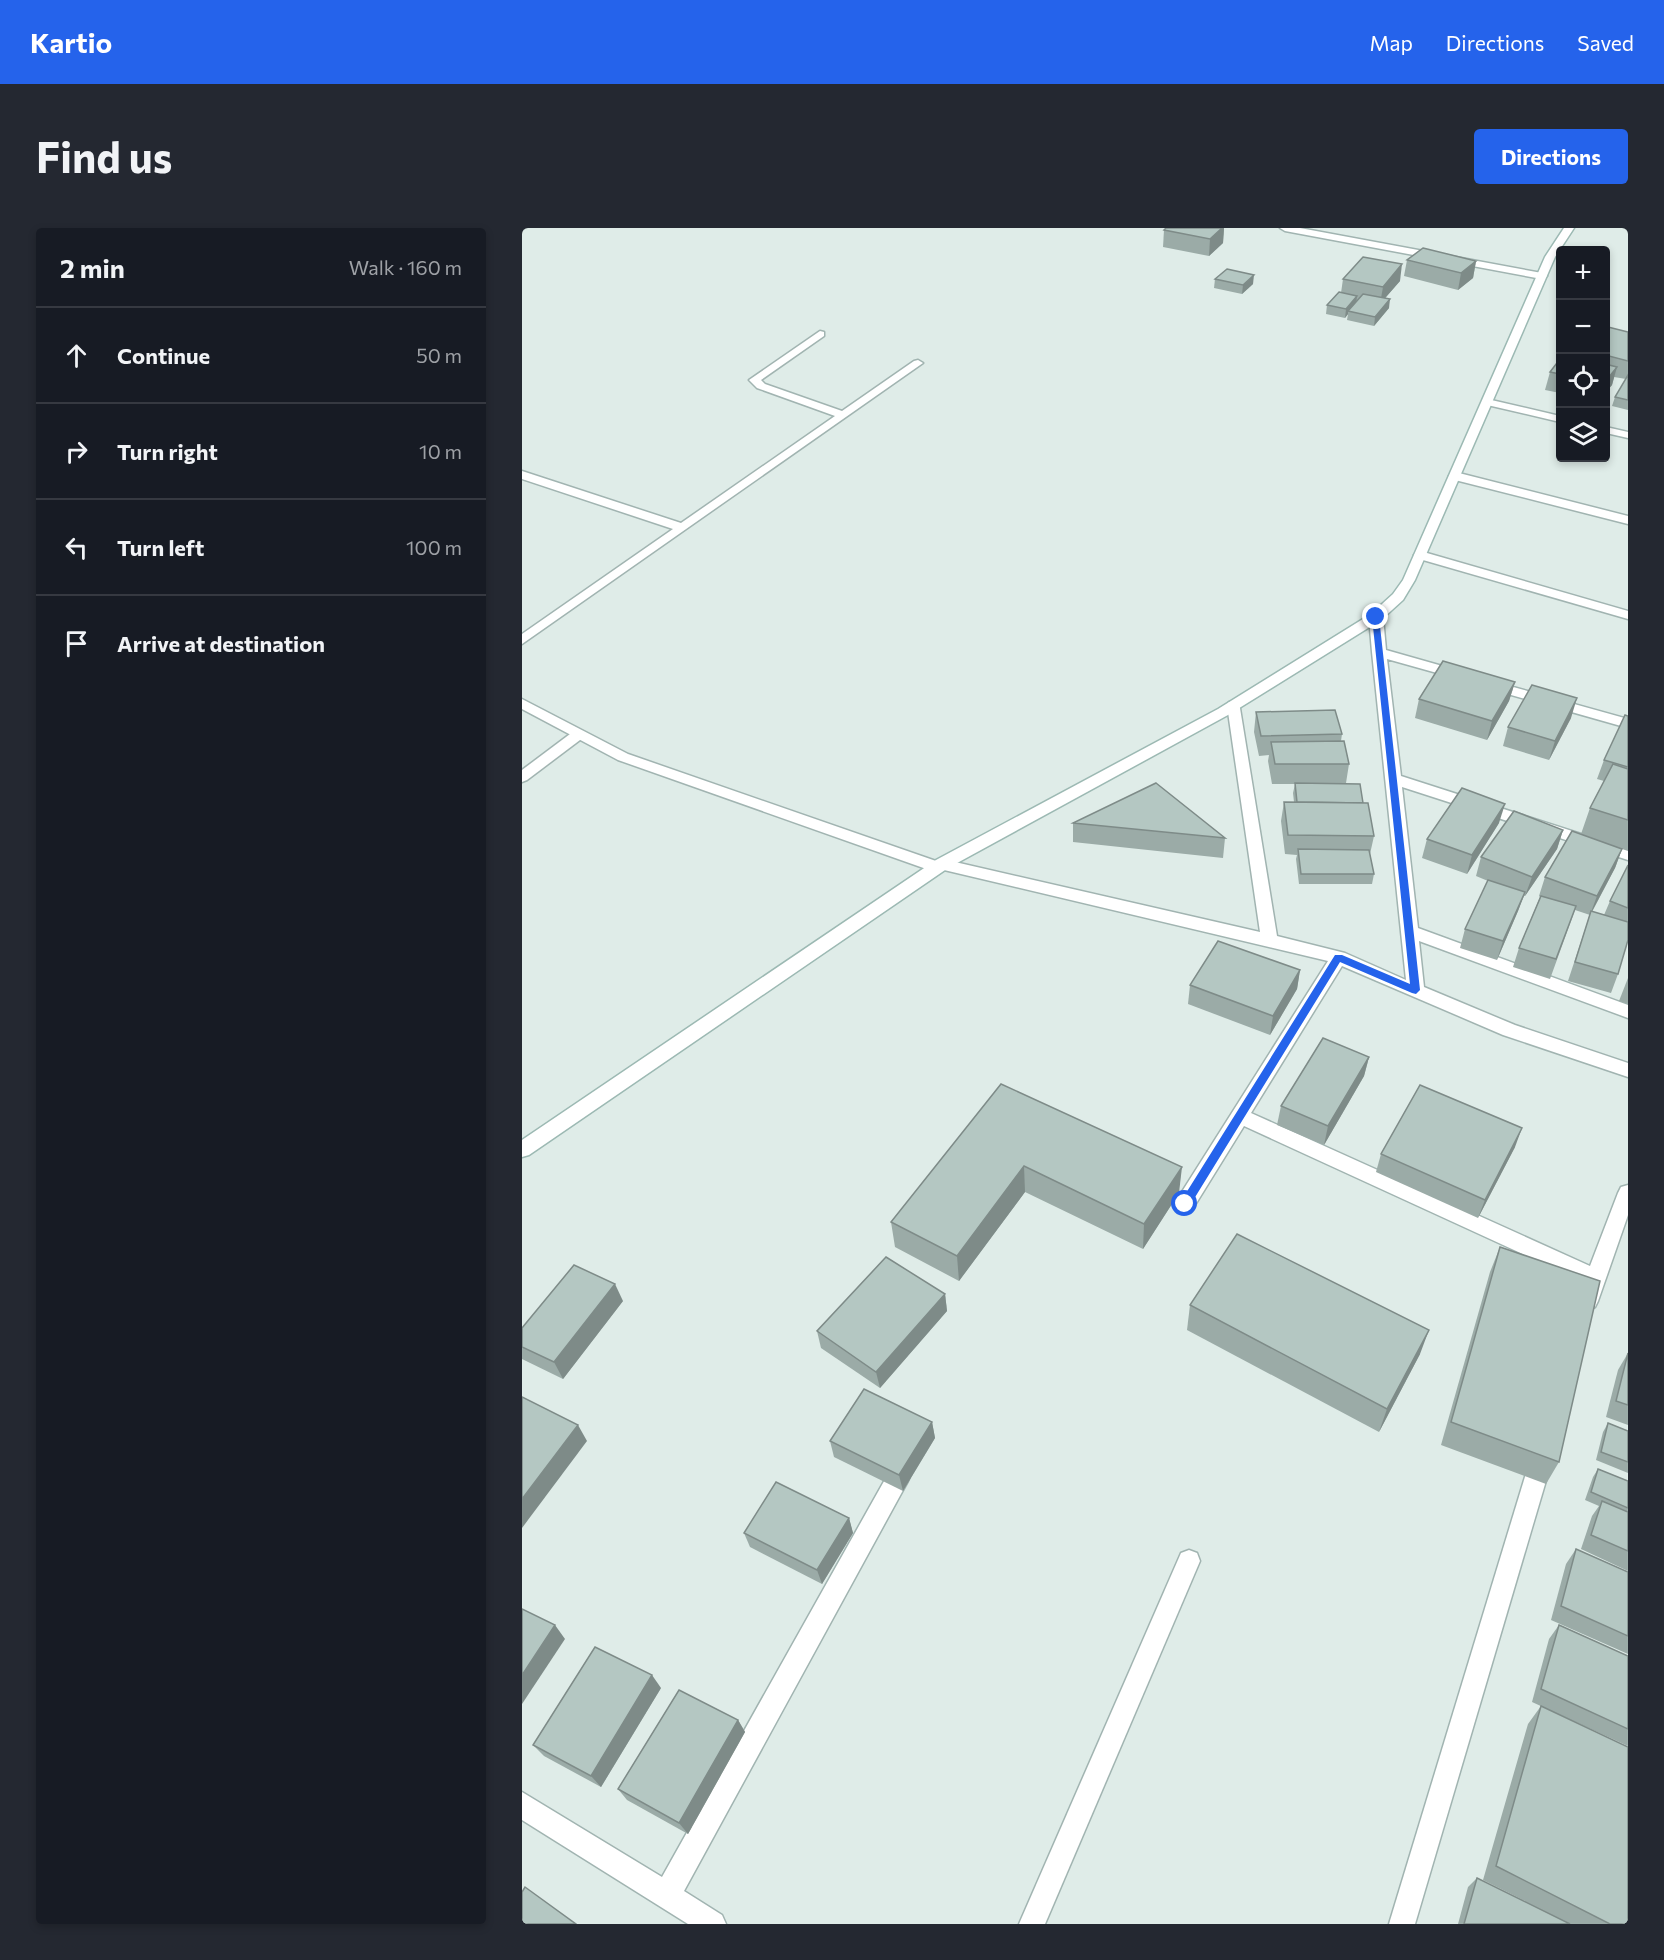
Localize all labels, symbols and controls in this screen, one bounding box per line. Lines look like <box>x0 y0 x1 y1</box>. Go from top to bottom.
text: Kartio <box>30 25 112 59</box>
text: Map <box>1370 30 1413 55</box>
text: Directions <box>1446 30 1544 55</box>
text: Saved <box>1577 30 1634 55</box>
button: Directions <box>1474 129 1628 184</box>
text: Find us <box>36 130 172 182</box>
map controls <box>1556 246 1610 462</box>
button: + <box>1556 246 1610 300</box>
text: 2 min <box>60 252 125 283</box>
text: Walk · 160 m <box>349 255 462 279</box>
button: − <box>1556 300 1610 354</box>
icon: ahead <box>60 339 93 372</box>
text: Continue <box>117 342 210 369</box>
text: 50 m <box>416 343 462 367</box>
button: locate <box>1556 354 1610 408</box>
button: layers <box>1556 408 1610 462</box>
icon: right <box>60 435 93 468</box>
text: Turn right <box>117 438 218 465</box>
text: 10 m <box>419 439 462 463</box>
icon: left <box>60 531 93 564</box>
text: Turn left <box>117 534 204 561</box>
text: 100 m <box>406 535 462 559</box>
route end <box>1362 603 1388 629</box>
icon: arrive <box>60 627 93 660</box>
text: Arrive at destination <box>117 630 325 657</box>
route start <box>1171 1190 1197 1216</box>

